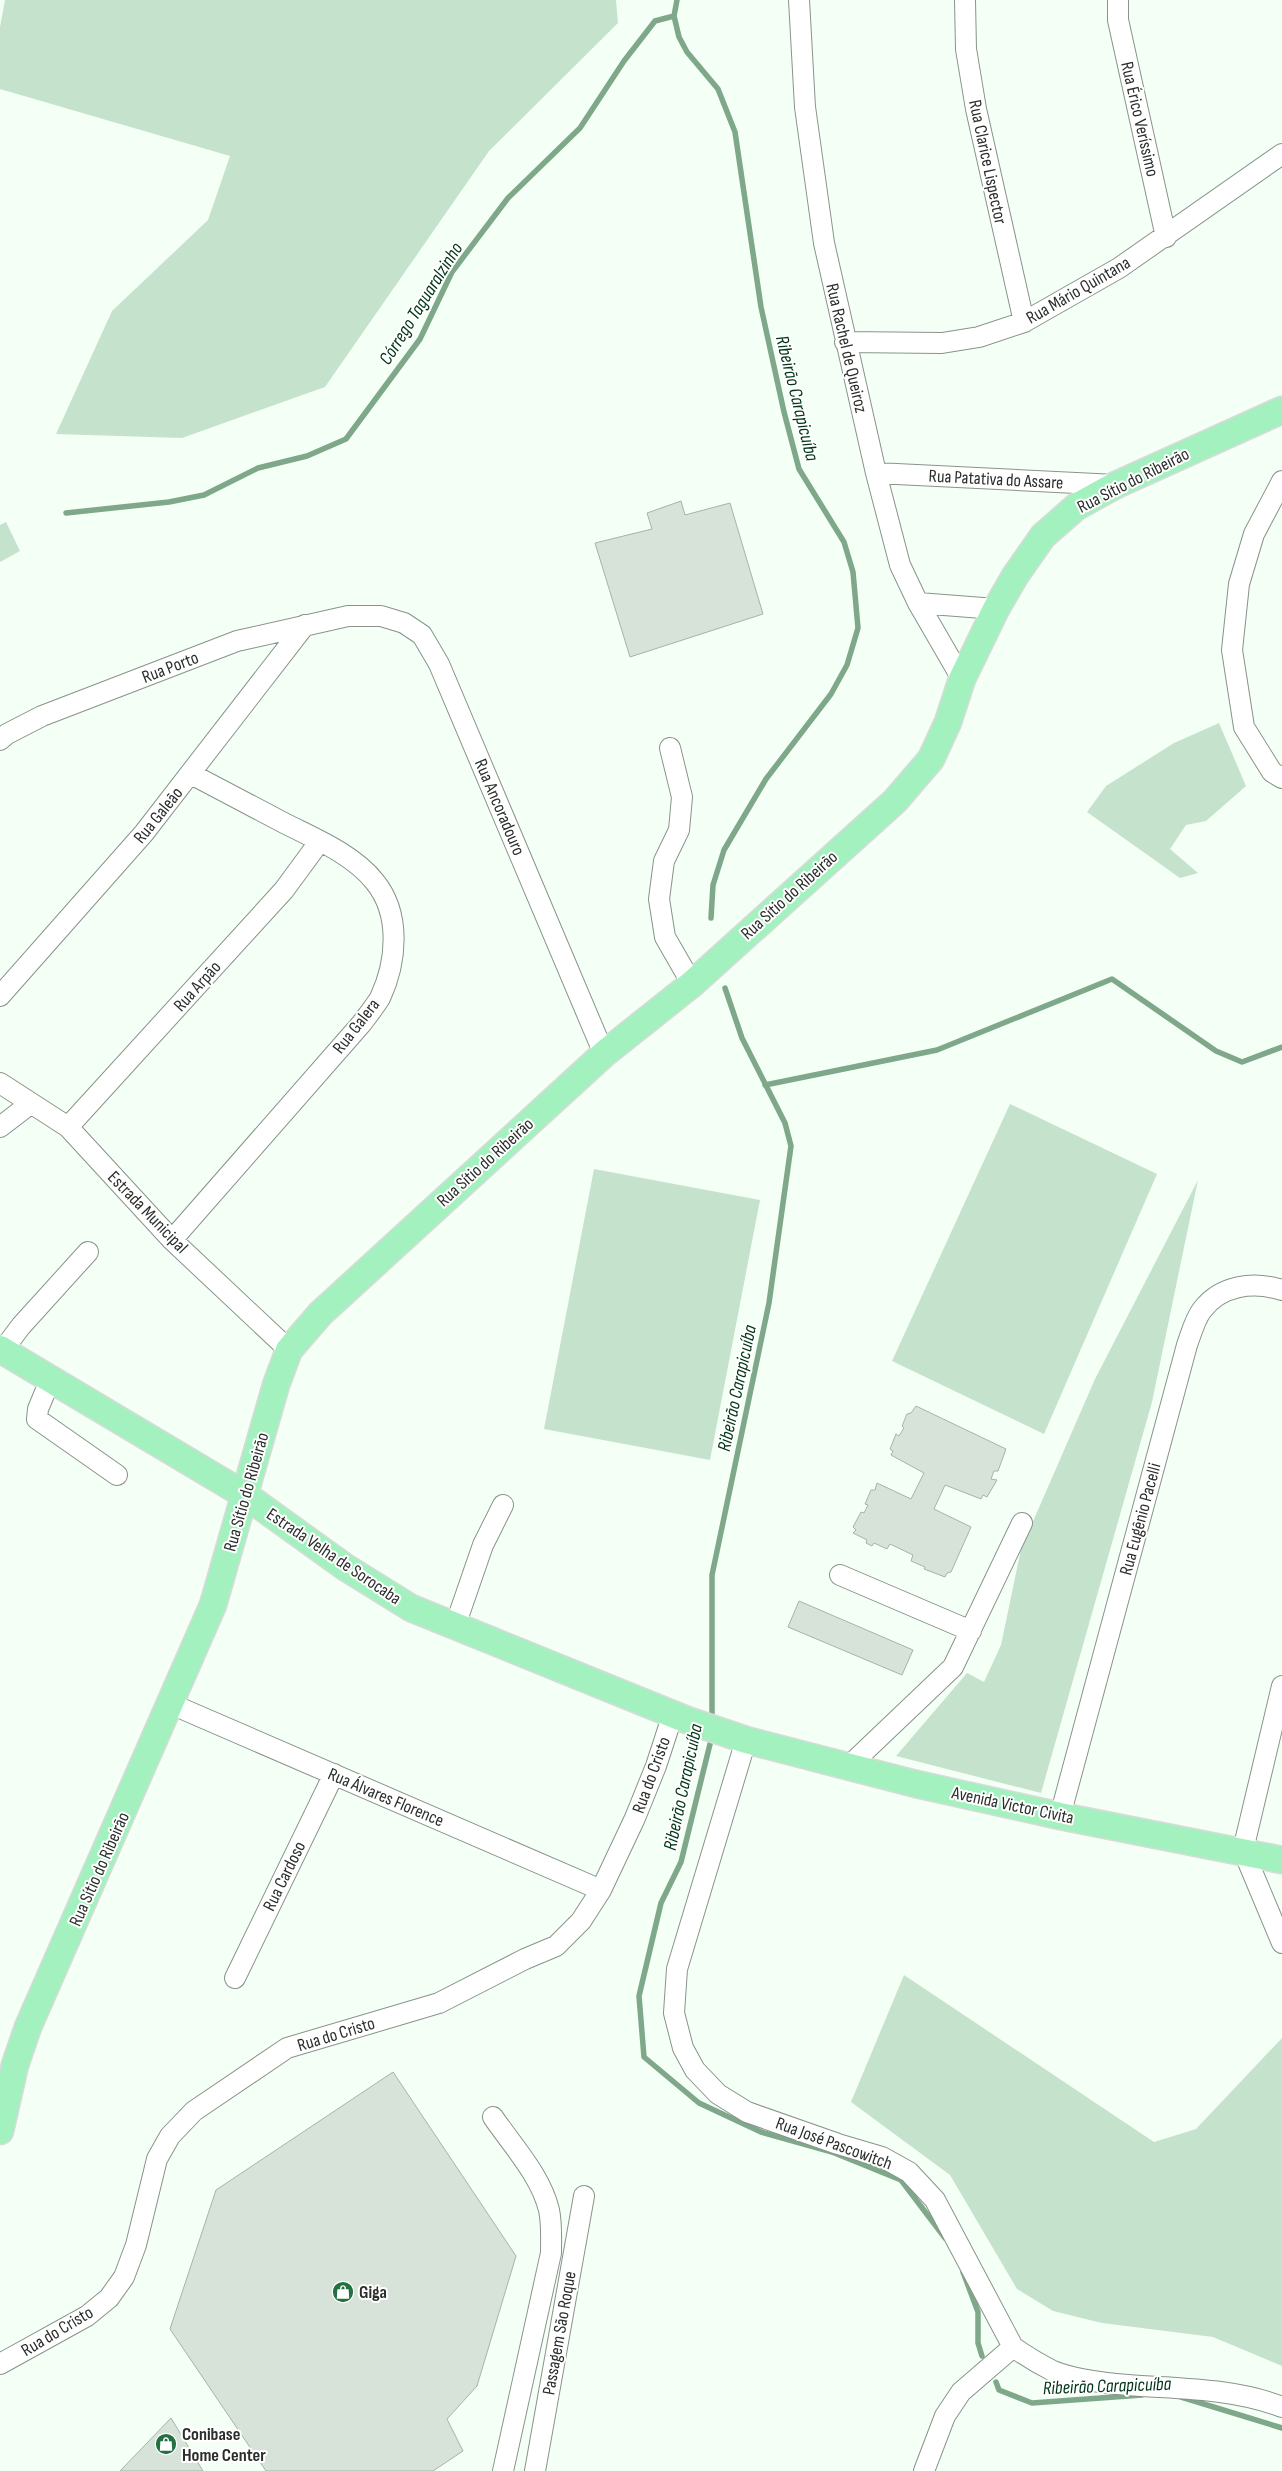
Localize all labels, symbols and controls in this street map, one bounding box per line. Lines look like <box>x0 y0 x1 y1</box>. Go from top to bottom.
street label: Rua Érico Veríssimo <box>1116 60 1163 179</box>
street label: Rua Clarice Lispector <box>964 98 1011 226</box>
water label: Córrego Taguaralzinho <box>374 238 468 369</box>
street label: Rua Mário Quintana <box>1022 252 1134 329</box>
street label: Rua Rachel de Queiroz <box>821 281 872 415</box>
water label: Ribeirão Carapicuíba <box>770 333 823 464</box>
street label: Rua Sítio do Ribeirão <box>1074 443 1193 518</box>
street label: Rua Patativa do Assare <box>928 465 1064 494</box>
street label: Rua Porto <box>139 647 201 688</box>
street label: Rua Ancoradouro <box>470 756 529 859</box>
street label: Rua Galeão <box>129 783 187 848</box>
street label: Rua Sítio do Ribeirão <box>737 847 842 944</box>
street label: Rua Arpão <box>169 957 225 1016</box>
street label: Rua Galera <box>328 995 384 1058</box>
street label: Rua Sítio do Ribeirão <box>433 1114 538 1211</box>
street label: Estrada Municipal <box>103 1167 192 1258</box>
water label: Ribeirão Carapicuíba <box>713 1323 762 1454</box>
street label: Rua Sítio do Ribeirão <box>219 1430 273 1554</box>
street label: Rua Eugênio Pacelli <box>1115 1461 1166 1578</box>
street label: Estrada Velha de Sorocaba <box>263 1504 405 1609</box>
water label: Ribeirão Carapicuíba <box>659 1722 708 1853</box>
street label: Rua do Cristo <box>628 1734 675 1816</box>
street label: Rua Álvares Florence <box>325 1764 447 1831</box>
street label: Avenida Victor Civita <box>949 1782 1076 1829</box>
street label: Rua Sítio do Ribeirão <box>65 1809 134 1930</box>
street label: Rua Cardoso <box>259 1838 310 1914</box>
street label: Rua do Cristo <box>295 2013 377 2056</box>
street label: Rua José Pascowitch <box>773 2113 895 2174</box>
street label: Passagem São Roque <box>538 2269 581 2397</box>
shop icon: Giga <box>331 2280 355 2304</box>
place label: Giga <box>359 2282 387 2303</box>
street label: Rua do Cristo <box>18 2302 97 2361</box>
water label: Ribeirão Carapicuíba <box>1042 2373 1172 2400</box>
place label: Conibase Home Center <box>182 2424 266 2466</box>
shop icon: Conibase Home Center <box>154 2432 178 2456</box>

